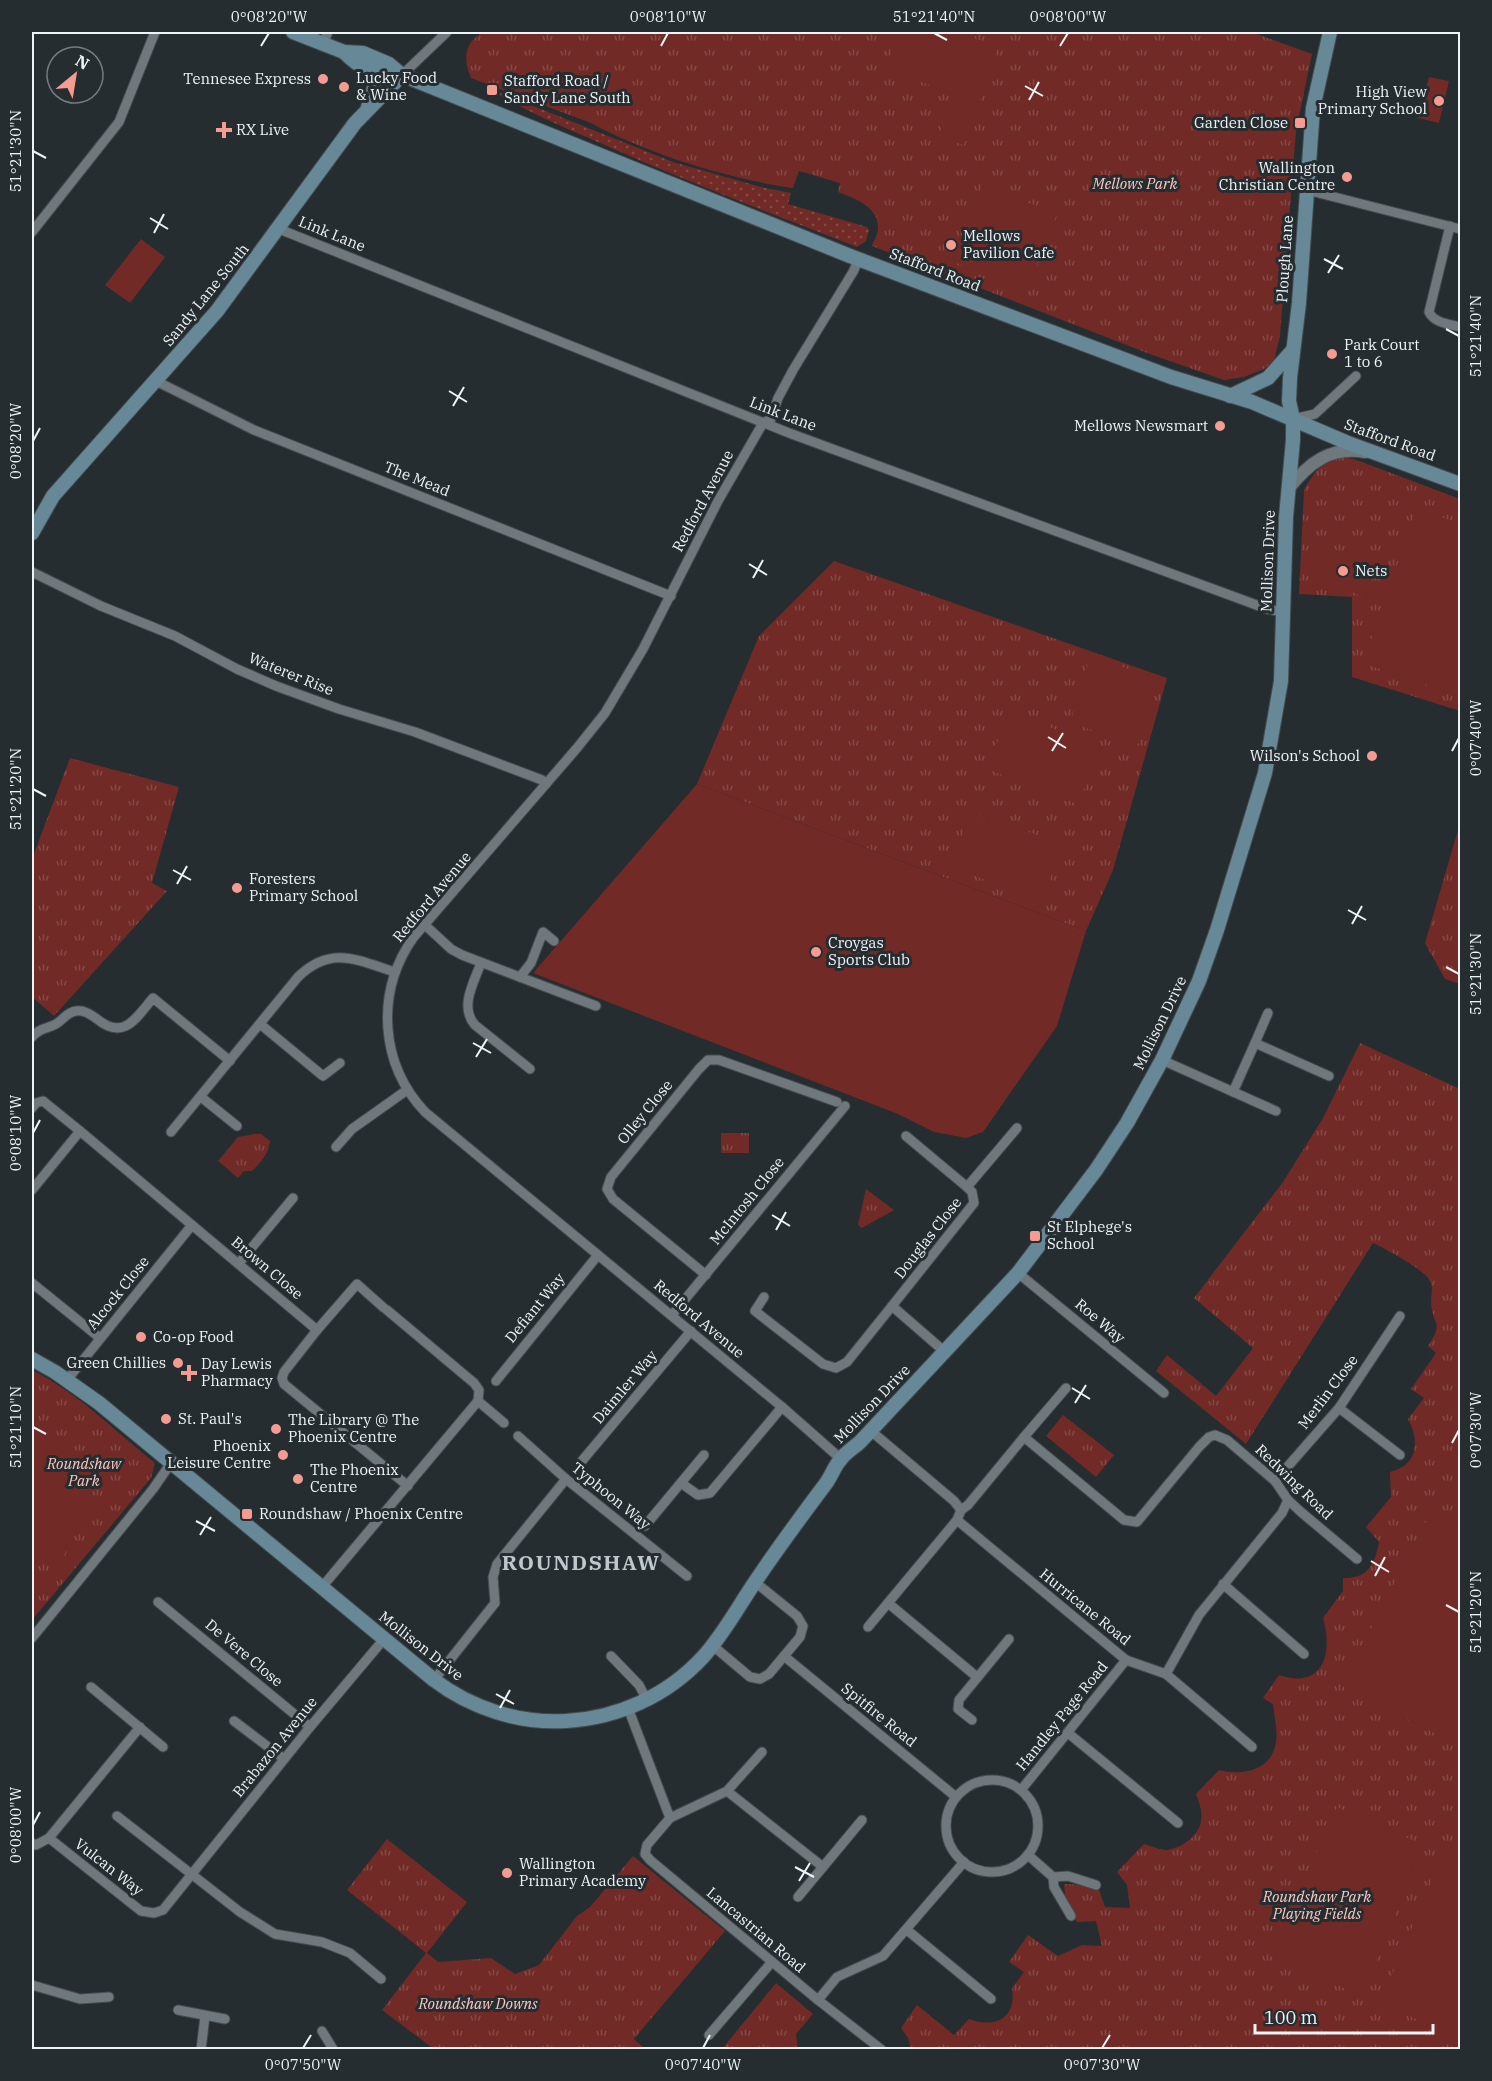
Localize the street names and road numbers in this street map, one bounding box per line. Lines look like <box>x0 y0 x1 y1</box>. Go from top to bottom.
street label: Link Lane <box>296 212 368 255</box>
street label: Plough Lane <box>1272 215 1297 303</box>
street label: Sandy Lane South <box>158 239 253 350</box>
street label: Stafford Road <box>887 243 983 296</box>
street label: Link Lane <box>747 392 819 435</box>
street label: Stafford Road <box>1342 414 1438 465</box>
street label: Redford Avenue <box>668 447 737 555</box>
street label: The Mead <box>382 457 453 500</box>
street label: Mollison Drive <box>1256 510 1279 612</box>
street label: Waterer Rise <box>246 648 336 699</box>
street label: Redford Avenue <box>388 847 475 946</box>
street label: Mollison Drive <box>1129 973 1190 1073</box>
street label: Olley Close <box>613 1076 676 1148</box>
street label: McIntosh Close <box>705 1153 788 1248</box>
street label: Douglas Close <box>890 1193 965 1282</box>
street label: Brown Close <box>228 1232 307 1303</box>
street label: Alcock Close <box>82 1252 153 1333</box>
street label: Defiant Way <box>501 1269 569 1346</box>
street label: Redford Avenue <box>650 1275 749 1362</box>
street label: Roe Way <box>1071 1294 1129 1347</box>
street label: Daimler Way <box>588 1346 661 1427</box>
street label: Merlin Close <box>1293 1351 1362 1433</box>
street label: Mollison Drive <box>829 1360 914 1447</box>
street label: Redwing Road <box>1252 1440 1337 1523</box>
street label: Typhoon Way <box>568 1458 655 1533</box>
street label: Hurricane Road <box>1036 1564 1135 1649</box>
street label: Mollison Drive <box>375 1607 467 1684</box>
street label: De Vere Close <box>202 1615 287 1691</box>
street label: Handley Page Road <box>1012 1657 1112 1774</box>
street label: Spitfire Road <box>838 1678 921 1751</box>
street label: Brabazon Avenue <box>228 1693 321 1801</box>
street label: Vulcan Way <box>71 1834 147 1899</box>
street label: Lancastrian Road <box>703 1883 810 1977</box>

